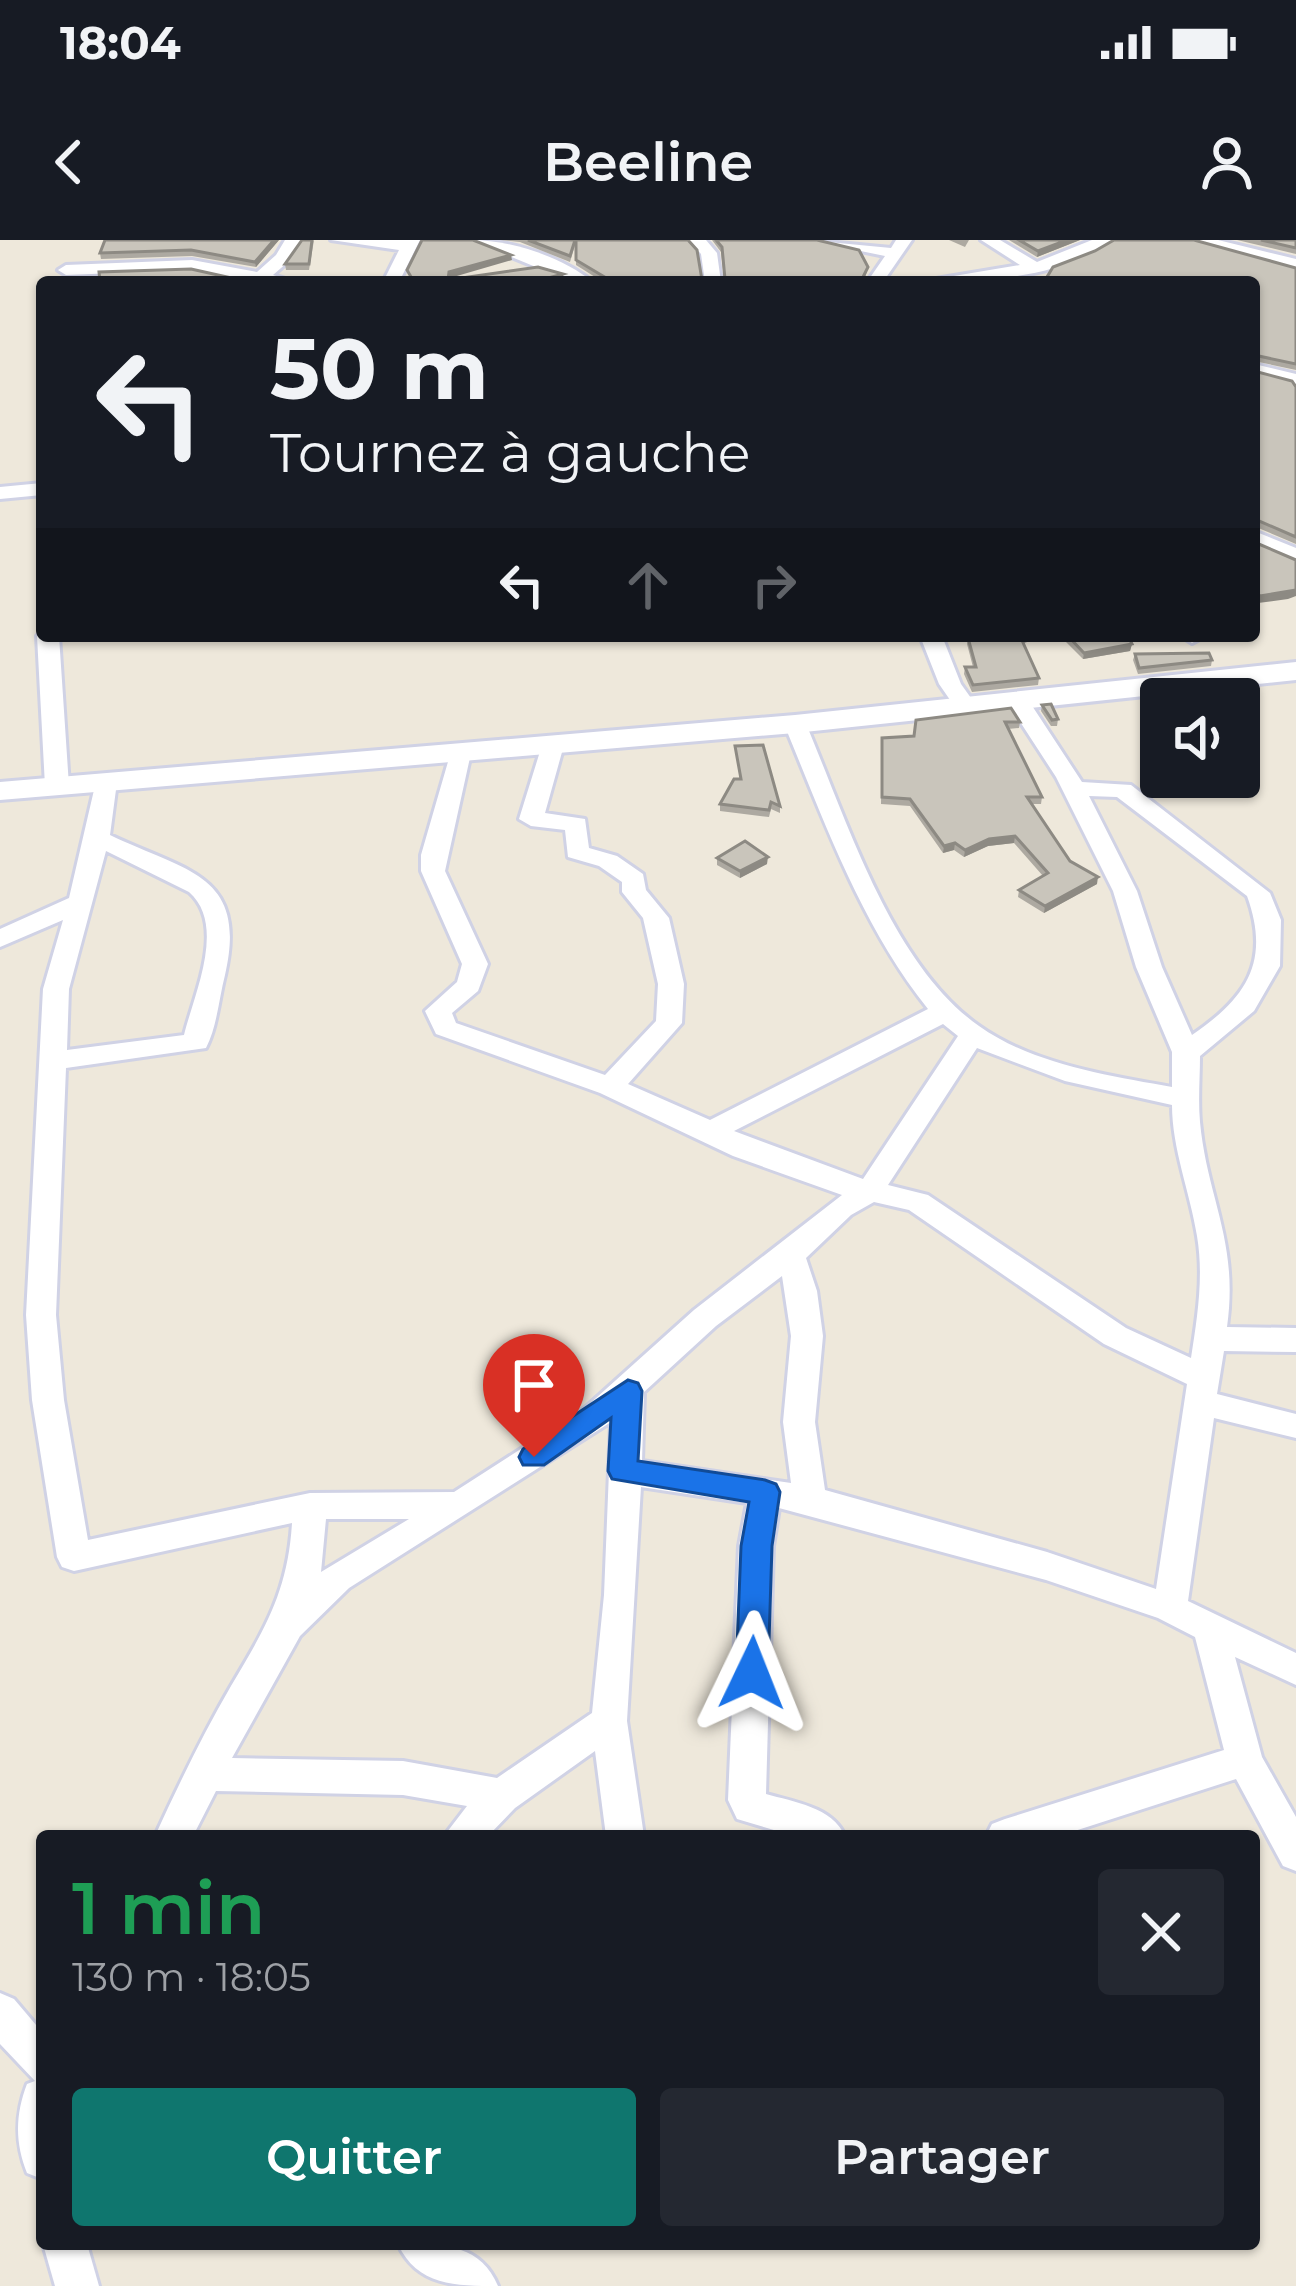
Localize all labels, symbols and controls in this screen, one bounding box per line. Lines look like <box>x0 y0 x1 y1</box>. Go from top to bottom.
text: 18:04 <box>60 15 181 70</box>
icon: back <box>36 129 102 195</box>
text: Beeline <box>543 129 753 195</box>
icon: person <box>1194 129 1260 195</box>
text: 50 m <box>270 318 489 420</box>
icon: left <box>72 324 228 480</box>
text: Tournez à gauche <box>270 420 750 486</box>
icon: left <box>489 552 555 618</box>
icon: ahead <box>615 552 681 618</box>
icon: right <box>741 552 807 618</box>
map controls <box>1140 678 1260 798</box>
button: sound <box>1140 678 1260 798</box>
pin <box>483 1334 585 1457</box>
icon: arrive <box>501 1352 567 1418</box>
position arrow <box>689 1610 815 1736</box>
text: 1 min <box>72 1864 265 1952</box>
button: close <box>1098 1869 1224 1995</box>
text: 130 m · 18:05 <box>72 1953 311 2001</box>
button: Quitter <box>72 2088 636 2226</box>
button: Partager <box>660 2088 1224 2226</box>

